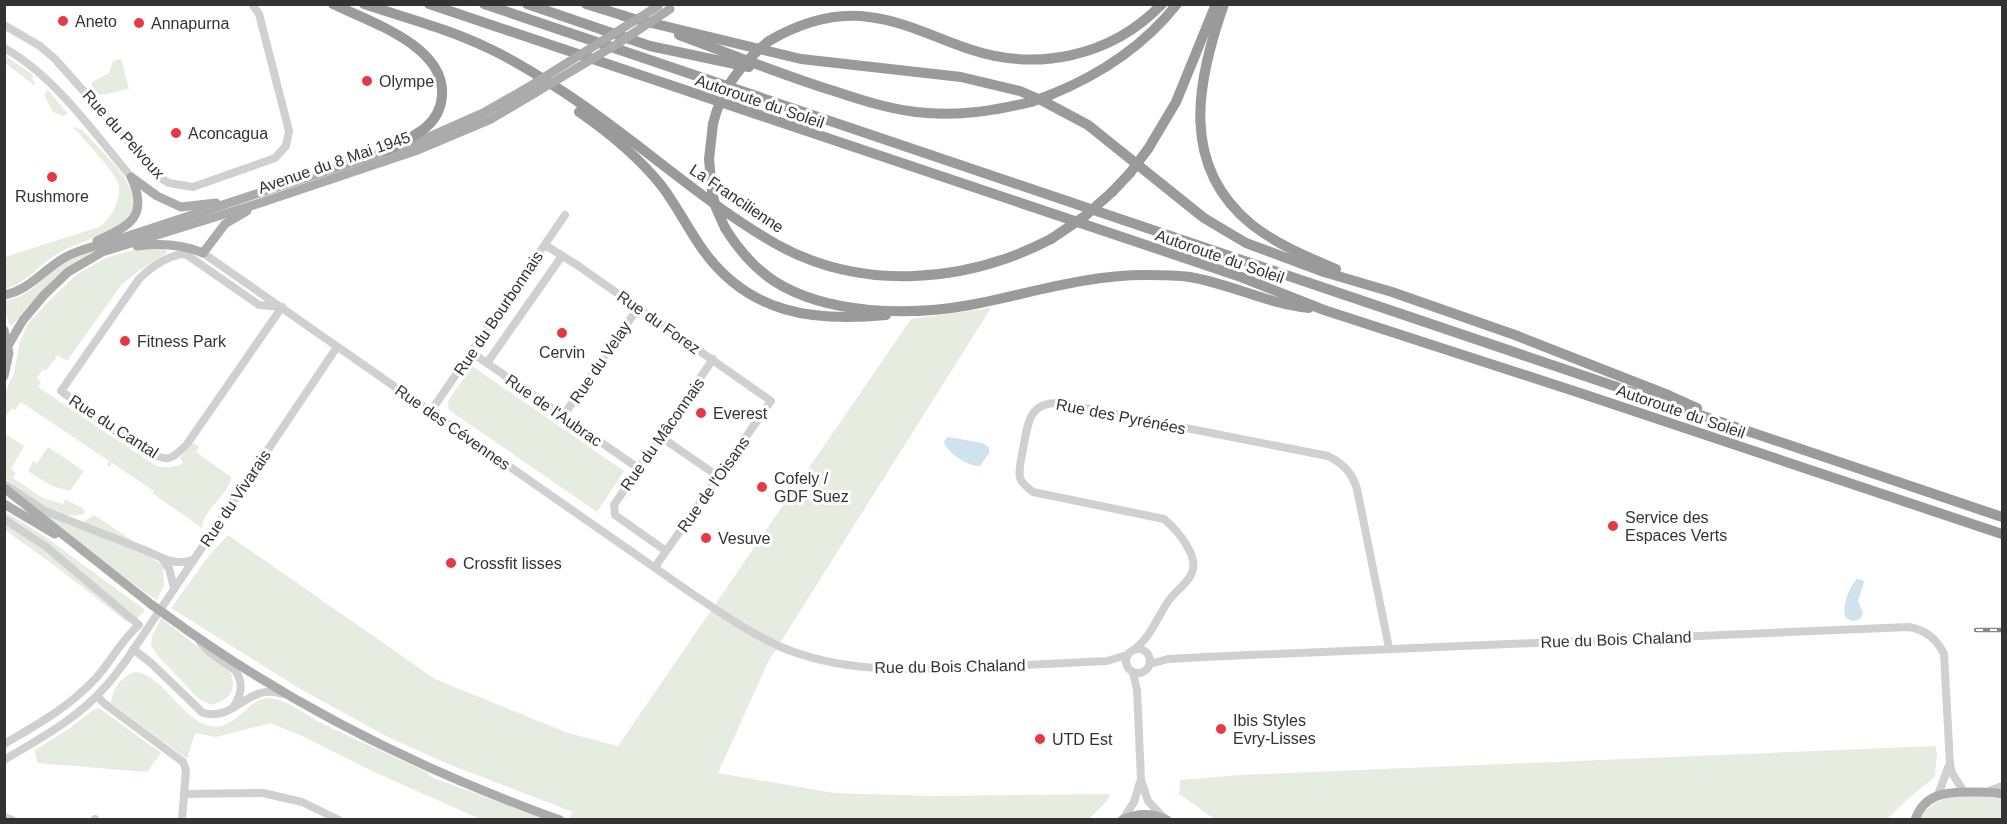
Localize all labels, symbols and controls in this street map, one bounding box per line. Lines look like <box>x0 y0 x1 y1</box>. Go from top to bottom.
place label: Aneto <box>75 13 117 30</box>
marker: Aneto <box>56 14 70 28</box>
place label: Annapurna <box>151 15 229 32</box>
marker: Annapurna <box>132 16 146 30</box>
street label: Autoroute du Soleil <box>693 71 827 132</box>
place label: Olympe <box>379 73 434 90</box>
marker: Olympe <box>360 74 374 88</box>
street label: Rue du Pelvoux <box>80 87 168 182</box>
place label: Aconcagua <box>188 125 268 142</box>
marker: Aconcagua <box>169 126 183 140</box>
street label: Avenue du 8 Mai 1945 <box>256 128 413 197</box>
street label: La Francilienne <box>687 161 787 236</box>
marker: Rushmore <box>45 170 59 184</box>
place label: Rushmore <box>15 188 89 205</box>
street label: Autoroute du Soleil <box>1153 226 1287 287</box>
street label: Rue du Bourbonnais <box>451 248 546 379</box>
street label: Rue du Forez <box>614 288 703 357</box>
street label: Rue du Velay <box>567 318 634 406</box>
marker: Cervin <box>555 326 569 340</box>
place label: Fitness Park <box>137 333 227 350</box>
marker: Fitness Park <box>118 334 132 348</box>
place label: Cervin <box>539 344 585 361</box>
street label: Rue de l'Aubrac <box>502 371 605 450</box>
street label: Rue du Mâconnais <box>617 375 708 494</box>
street label: Rue des Cévennes <box>392 381 513 473</box>
street label: Autoroute du Soleil <box>1614 381 1748 442</box>
street label: Rue du Cantal <box>66 391 161 461</box>
street label: Rue des Pyrénées <box>1055 396 1187 437</box>
place label: Everest <box>713 405 768 422</box>
marker: Everest <box>694 406 708 420</box>
street label: Rue de l'Oisans <box>674 433 753 535</box>
street label: Rue du Vivarais <box>197 447 274 550</box>
place label: Cofely / GDF Suez <box>774 470 849 505</box>
marker: Cofely / GDF Suez <box>755 480 769 494</box>
place label: Service des Espaces Verts <box>1625 509 1727 544</box>
marker: Service des Espaces Verts <box>1606 519 1620 533</box>
place label: Vesuve <box>718 530 771 547</box>
marker: Vesuve <box>699 531 713 545</box>
place label: Crossfit lisses <box>463 555 562 572</box>
marker: Crossfit lisses <box>444 556 458 570</box>
street label: Rue du Bois Chaland <box>1540 628 1692 651</box>
street label: Rue du Bois Chaland <box>874 657 1026 676</box>
place label: Ibis Styles Evry-Lisses <box>1233 712 1316 747</box>
marker: Ibis Styles Evry-Lisses <box>1214 722 1228 736</box>
place label: UTD Est <box>1052 731 1113 748</box>
marker: UTD Est <box>1033 732 1047 746</box>

